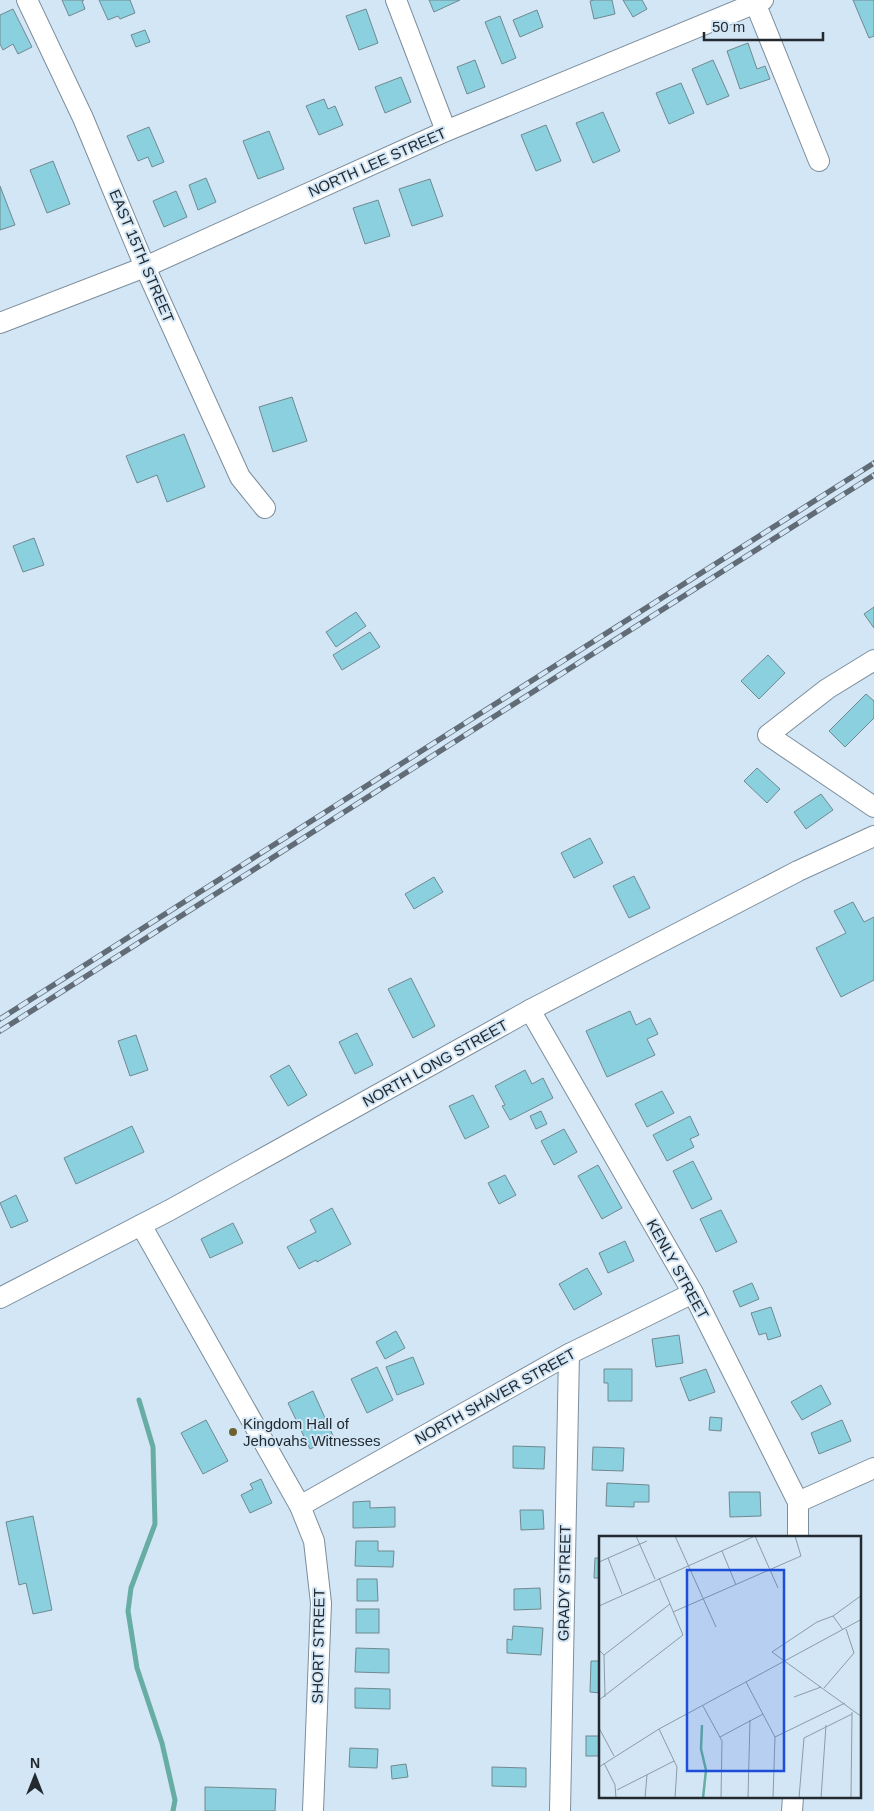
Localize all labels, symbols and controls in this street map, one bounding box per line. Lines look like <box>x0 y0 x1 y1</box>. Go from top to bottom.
scale bar <box>704 10 823 42</box>
text: 50 m <box>712 18 745 35</box>
street label: NORTH LEE STREET <box>306 124 448 200</box>
street label: EAST 15TH STREET <box>106 187 178 325</box>
street label: NORTH LONG STREET <box>360 1016 510 1110</box>
street label: KENLY STREET <box>644 1216 712 1322</box>
street label: NORTH SHAVER STREET <box>412 1345 578 1447</box>
place label: Kingdom Hall of Jehovahs Witnesses <box>243 1415 381 1449</box>
marker: Kingdom Hall of Jehovahs Witnesses <box>227 1426 239 1438</box>
street label: GRADY STREET <box>554 1525 574 1641</box>
inset map <box>599 1536 862 1798</box>
street label: SHORT STREET <box>308 1588 328 1704</box>
north arrow <box>10 1751 60 1801</box>
text: N <box>30 1755 40 1771</box>

